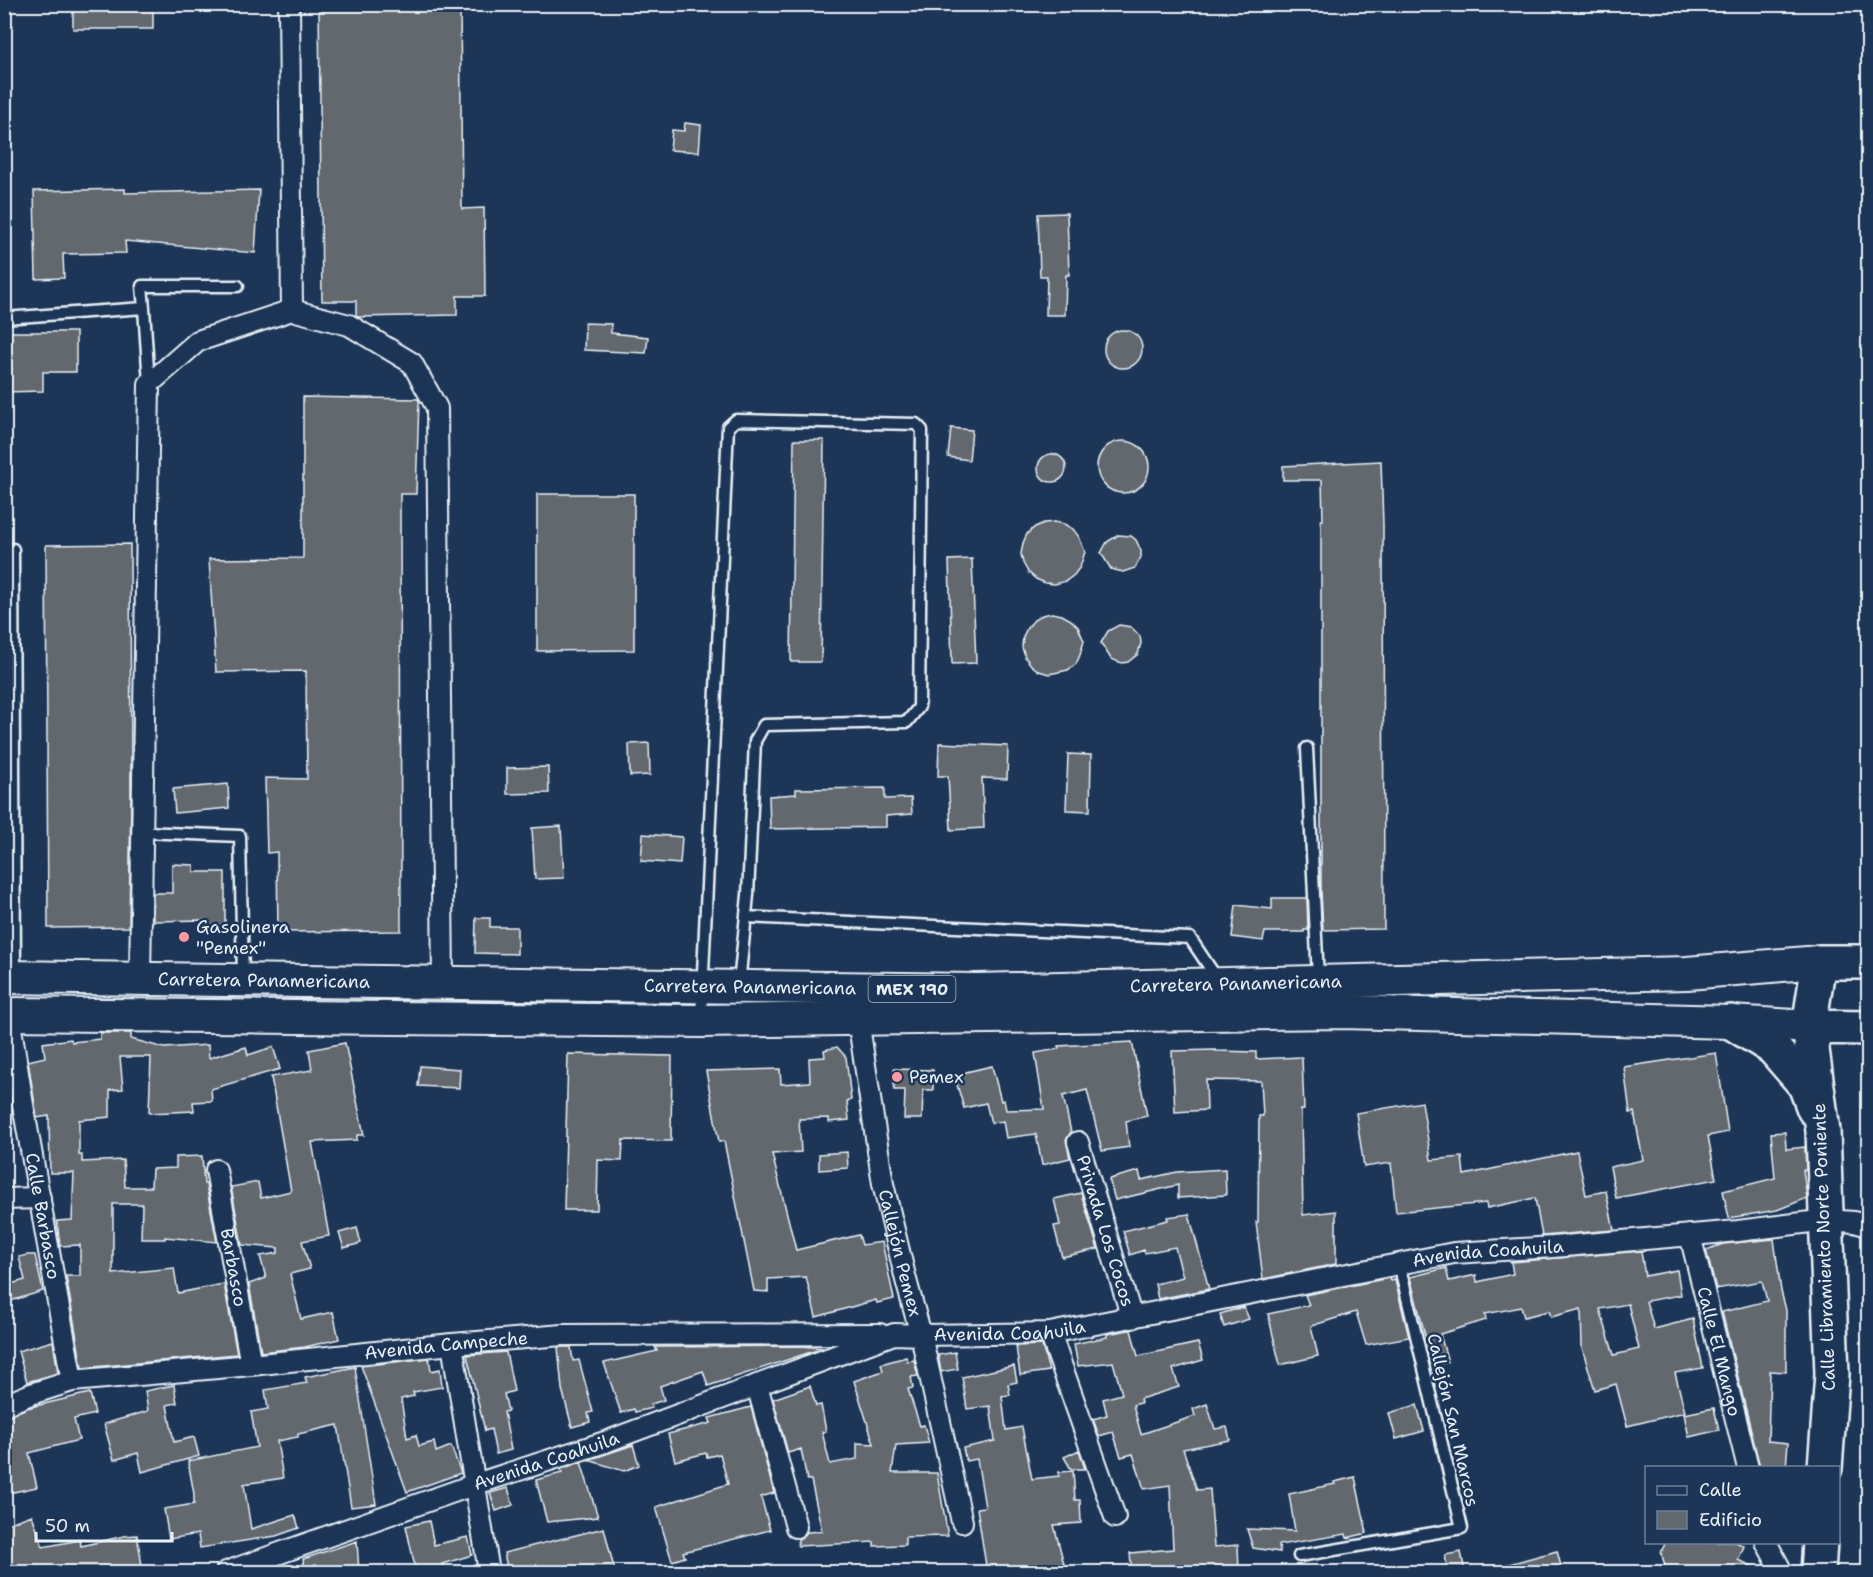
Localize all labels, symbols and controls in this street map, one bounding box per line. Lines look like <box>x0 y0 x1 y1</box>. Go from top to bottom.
place label: Gasolinera "Pemex" <box>196 915 290 960</box>
marker: Gasolinera "Pemex" <box>177 930 191 944</box>
street label: Carretera Panamericana <box>158 967 370 994</box>
street label: Carretera Panamericana <box>1130 969 1342 998</box>
street label: Carretera Panamericana <box>644 974 856 1000</box>
road number: MEX 190 <box>868 976 956 1002</box>
place label: Pemex <box>909 1065 964 1089</box>
marker: Pemex <box>890 1070 904 1084</box>
street label: Calle Libramiento Norte Poniente <box>1807 1103 1841 1391</box>
street label: Calle Barbasco <box>20 1151 66 1281</box>
street label: Privada Los Cocos <box>1071 1152 1140 1310</box>
street label: Callejón Pemex <box>873 1187 927 1319</box>
street label: Barbasco <box>215 1226 252 1309</box>
street label: Avenida Coahuila <box>1410 1234 1565 1273</box>
street label: Calle El Mango <box>1691 1284 1747 1419</box>
street label: Avenida Coahuila <box>934 1314 1087 1347</box>
street label: Avenida Campeche <box>363 1326 529 1365</box>
street label: Callejón San Marcos <box>1421 1331 1485 1509</box>
street label: Avenida Coahuila <box>470 1426 623 1496</box>
legend <box>1645 1466 1840 1544</box>
text: Calle <box>1699 1478 1742 1502</box>
scale bar <box>36 1505 172 1543</box>
text: Edificio <box>1699 1508 1762 1532</box>
text: 50 m <box>45 1514 90 1538</box>

